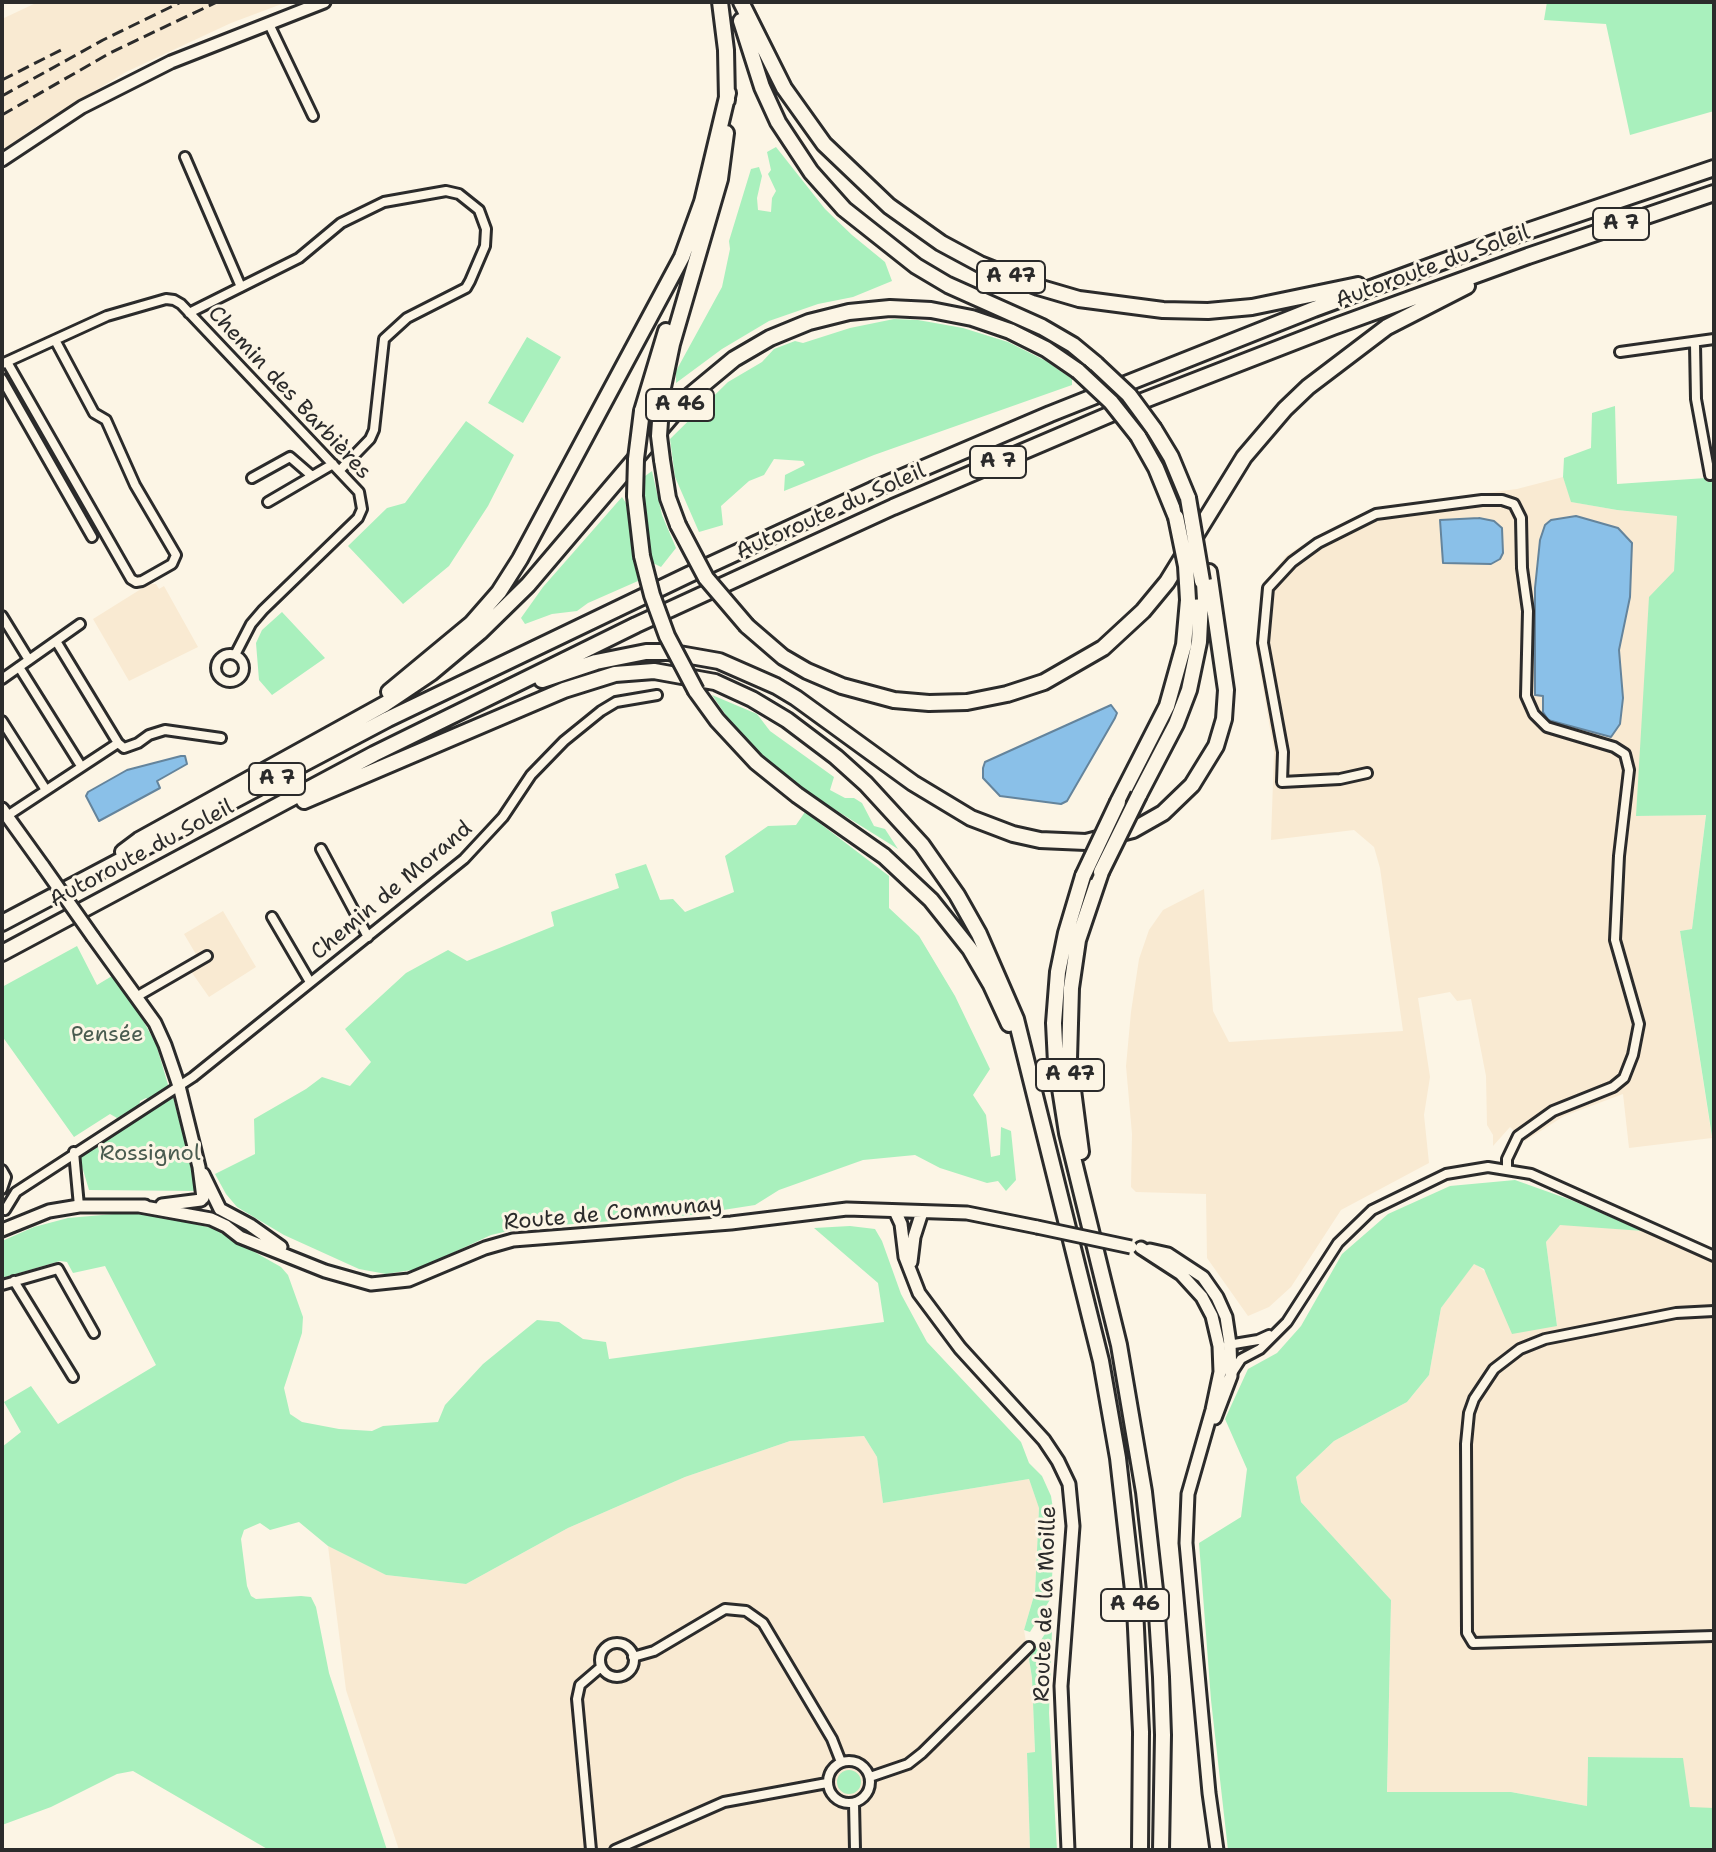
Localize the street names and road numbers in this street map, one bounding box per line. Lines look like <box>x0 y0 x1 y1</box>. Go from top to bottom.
road number: A 7 <box>1593 208 1649 240</box>
street label: Autoroute du Soleil <box>1332 220 1534 314</box>
road number: A 47 <box>977 261 1045 293</box>
street label: Chemin des Barbières <box>202 301 376 485</box>
road number: A 46 <box>646 389 714 421</box>
road number: A 7 <box>970 446 1026 478</box>
street label: Autoroute du Soleil <box>732 458 930 566</box>
road number: A 7 <box>249 763 305 795</box>
street label: Autoroute du Soleil <box>45 794 239 914</box>
street label: Chemin de Morand <box>306 816 478 966</box>
road number: A 47 <box>1036 1059 1104 1091</box>
street label: Route de Communay <box>503 1191 723 1237</box>
street label: Route de la Moille <box>1029 1505 1063 1703</box>
road number: A 46 <box>1101 1589 1169 1621</box>

